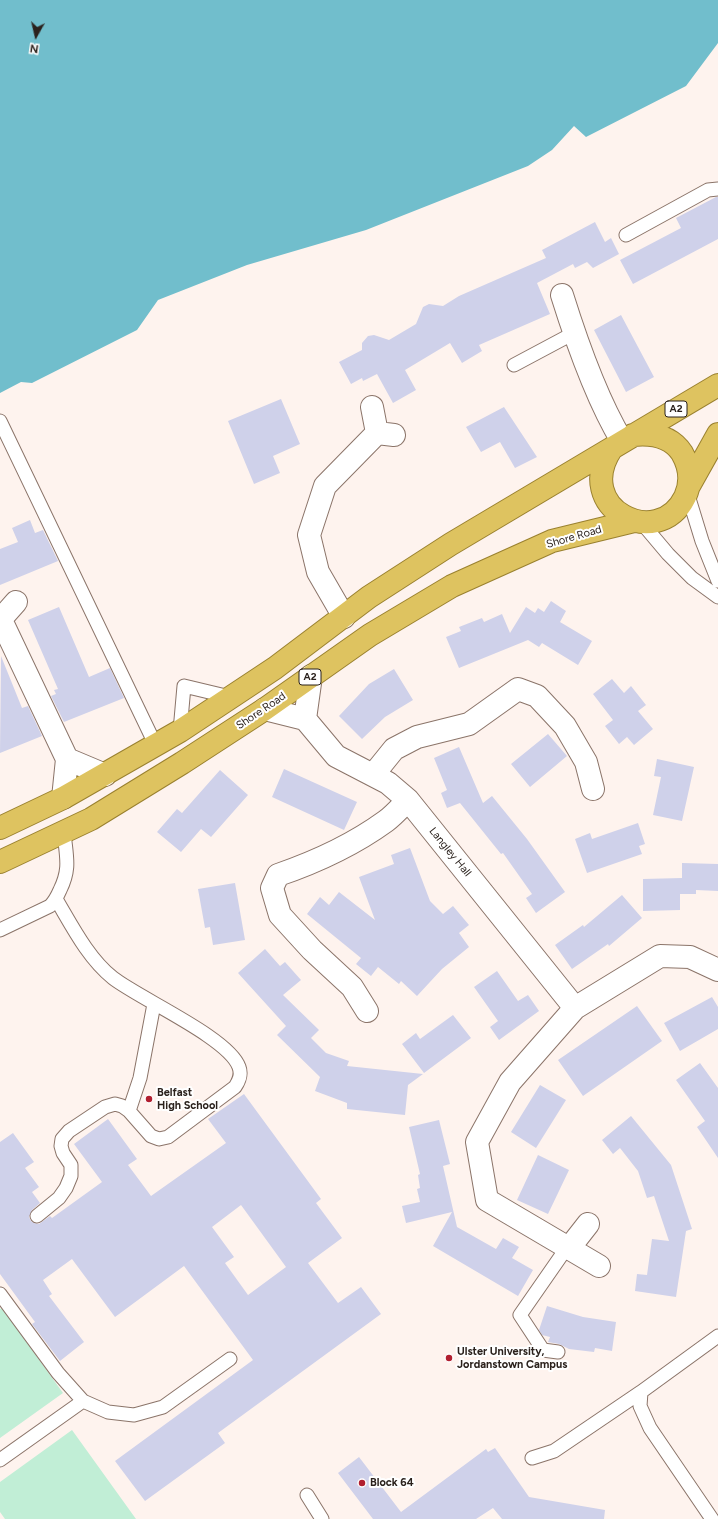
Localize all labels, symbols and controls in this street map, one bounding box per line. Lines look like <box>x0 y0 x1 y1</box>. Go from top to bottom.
north arrow <box>16 16 56 56</box>
text: N <box>29 41 39 55</box>
road number: A2 <box>665 401 687 417</box>
street label: Shore Road <box>545 523 603 551</box>
road number: A2 <box>299 669 321 685</box>
street label: Shore Road <box>234 690 288 732</box>
street label: Langley Hall <box>426 825 474 879</box>
place label: Belfast High School <box>157 1086 218 1112</box>
marker: Belfast High School <box>144 1094 154 1104</box>
place label: Ulster University, Jordanstown Campus <box>457 1345 567 1371</box>
marker: Ulster University, Jordanstown Campus <box>444 1353 454 1363</box>
place label: Block 64 <box>370 1476 414 1490</box>
marker: Block 64 <box>357 1478 367 1488</box>

